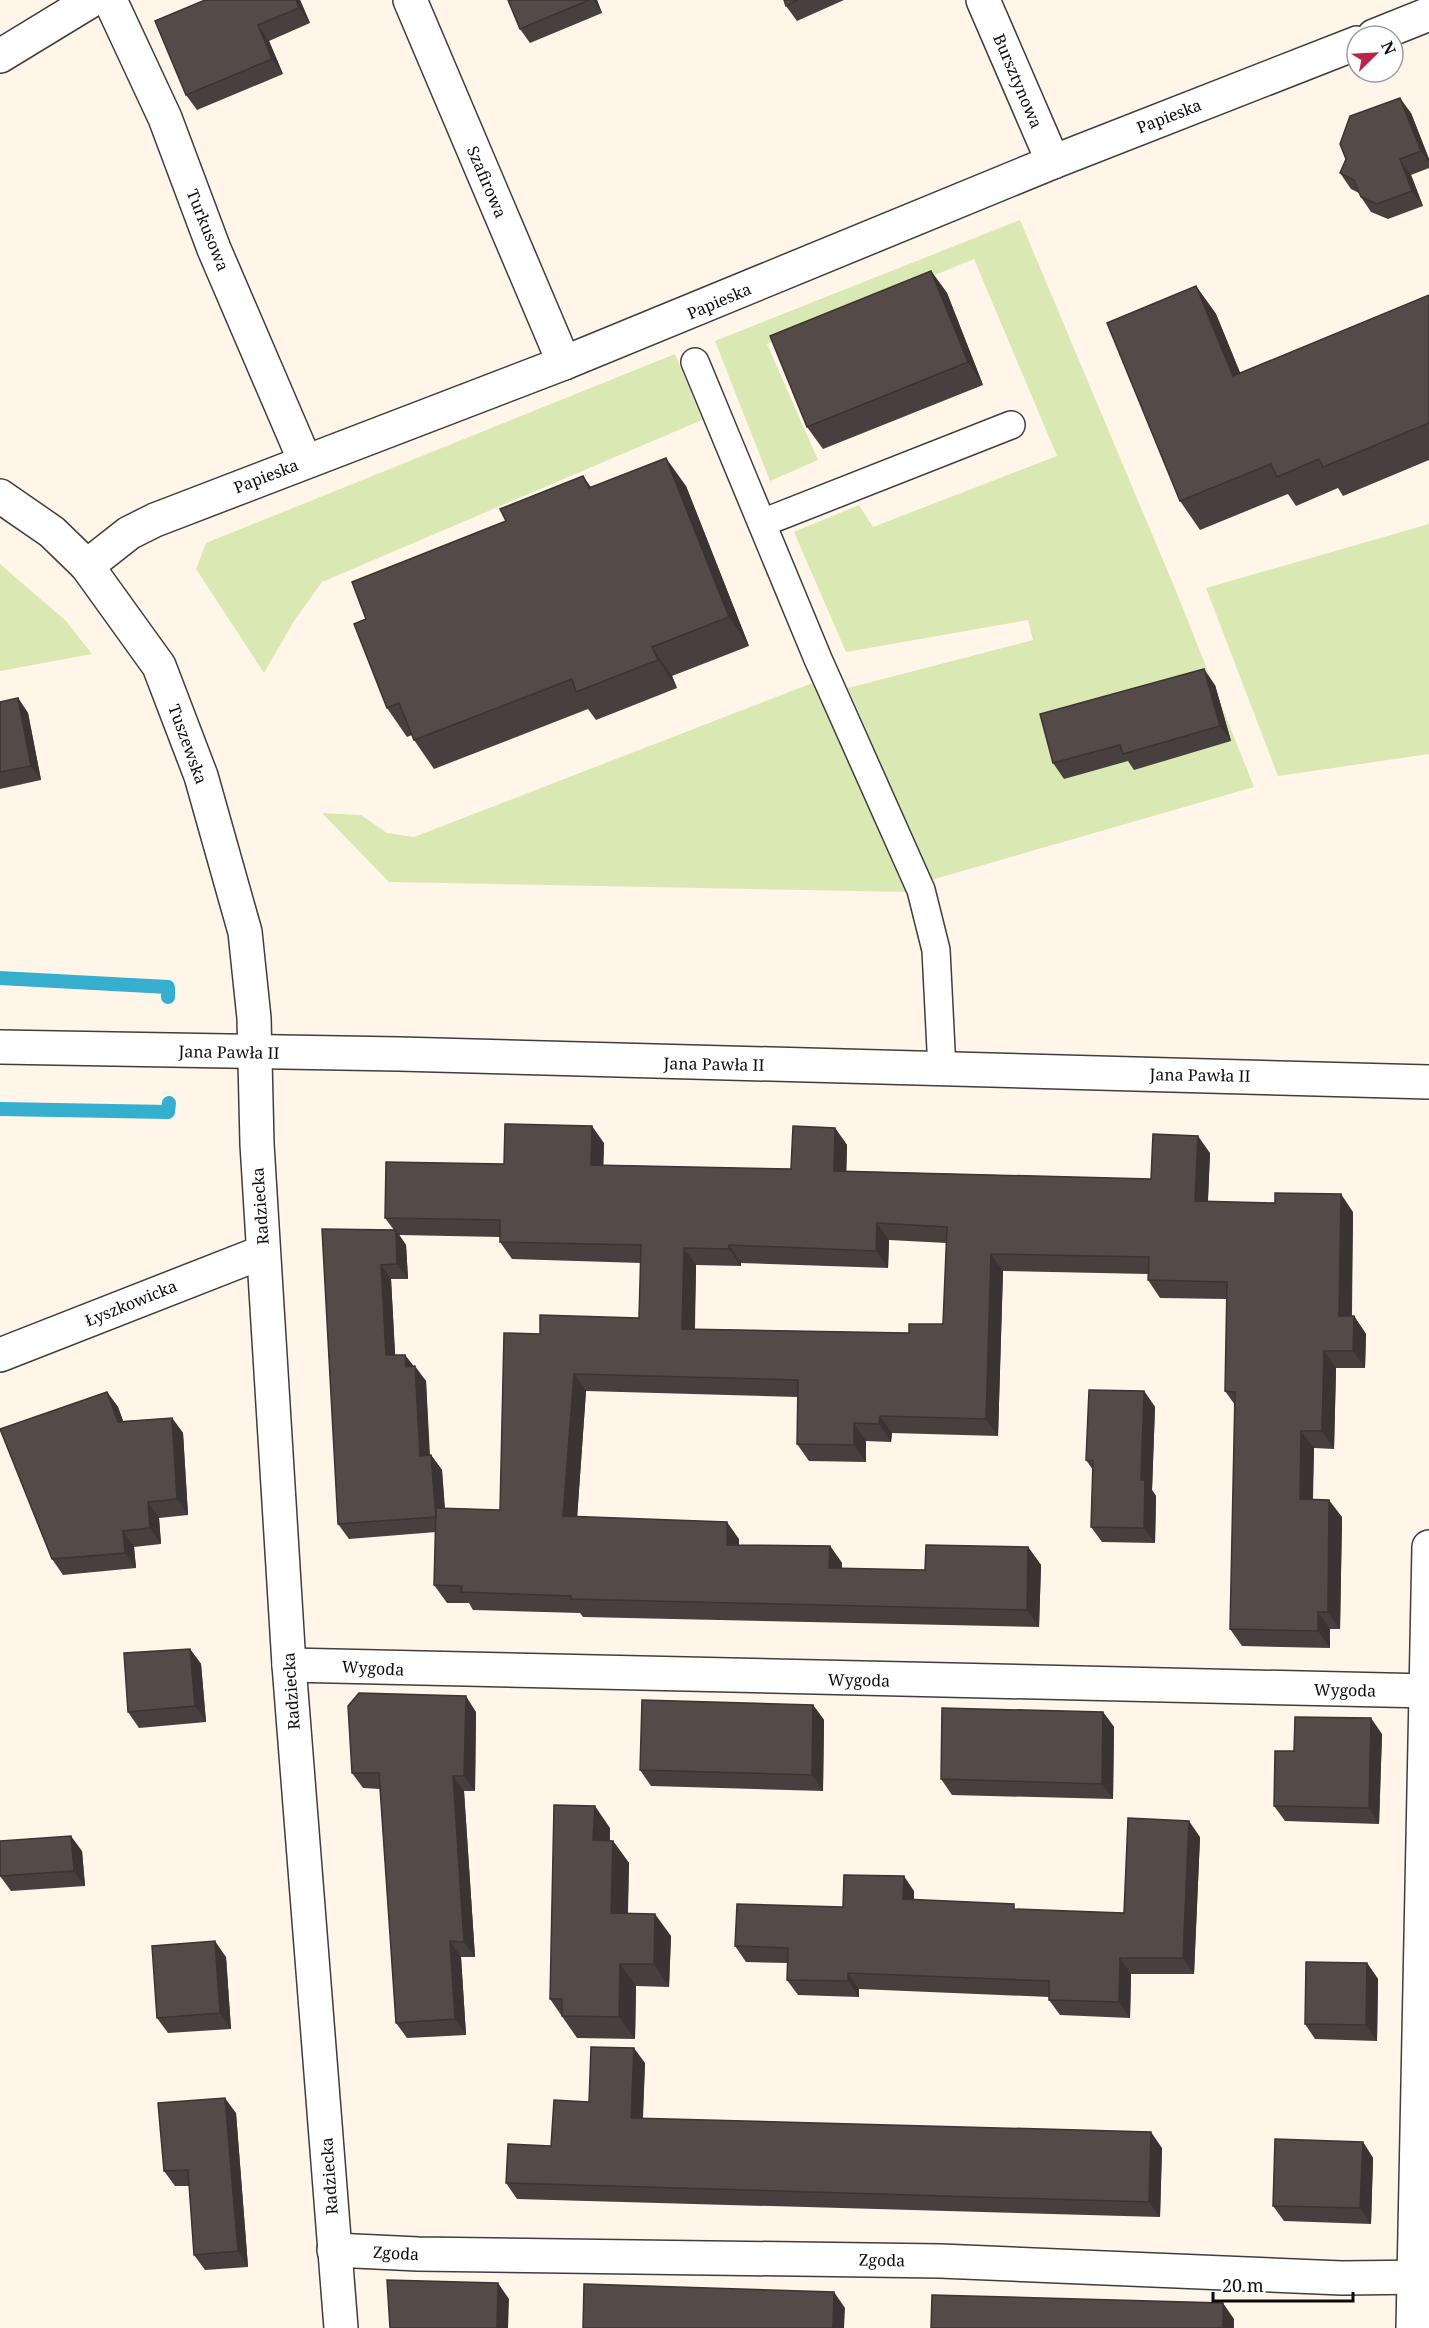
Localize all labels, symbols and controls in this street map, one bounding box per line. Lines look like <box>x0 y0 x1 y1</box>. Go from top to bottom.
north arrow <box>1345 24 1405 84</box>
street label: Bursztynowa <box>988 30 1048 132</box>
text: N <box>1376 38 1401 58</box>
street label: Papieska <box>1133 94 1205 138</box>
street label: Szafirowa <box>462 143 512 221</box>
street label: Turkusowa <box>182 186 234 274</box>
street label: Papieska <box>684 278 754 324</box>
street label: Papieska <box>230 454 302 498</box>
street label: Tuszewska <box>163 701 213 787</box>
street label: Jana Pawła II <box>177 1040 280 1064</box>
street label: Jana Pawła II <box>662 1052 765 1076</box>
street label: Jana Pawła II <box>1148 1063 1251 1087</box>
street label: Radziecka <box>246 1167 274 1245</box>
street label: Łyszkowicka <box>82 1275 180 1331</box>
street label: Radziecka <box>277 1652 305 1730</box>
street label: Wygoda <box>341 1655 405 1681</box>
street label: Wygoda <box>828 1668 890 1692</box>
street label: Wygoda <box>1314 1678 1376 1702</box>
street label: Radziecka <box>315 2137 343 2215</box>
street label: Zgoda <box>372 2241 420 2265</box>
street label: Zgoda <box>859 2249 905 2271</box>
scale bar <box>1213 2265 1352 2303</box>
text: 20 m <box>1222 2273 1264 2297</box>

